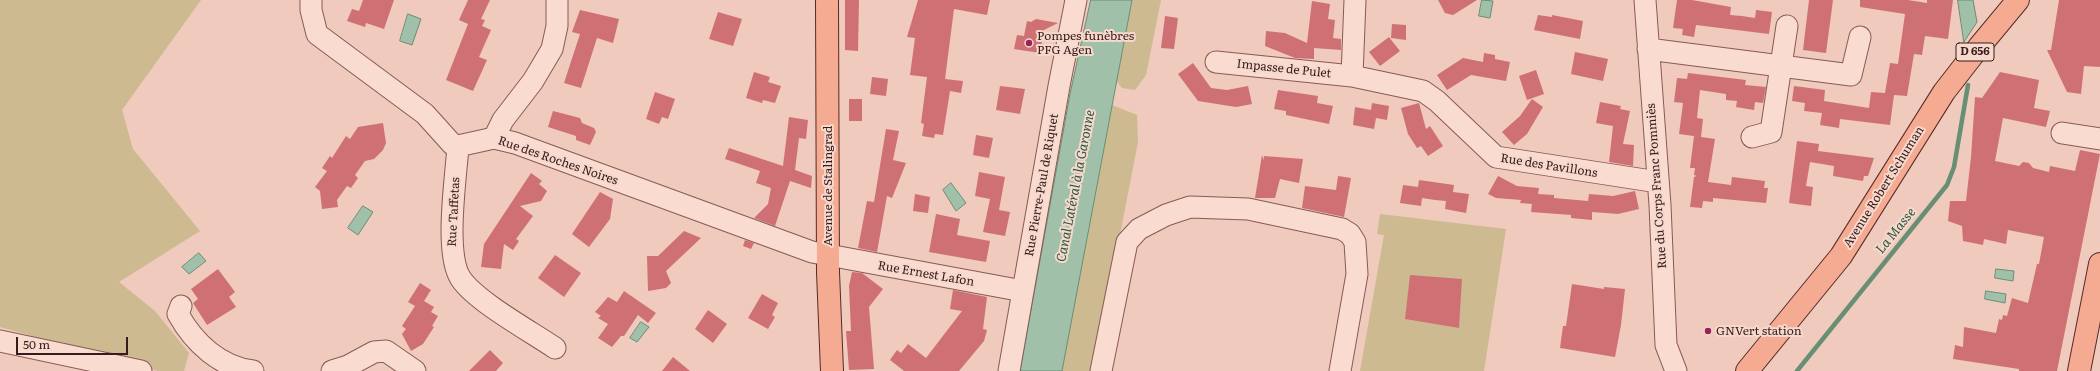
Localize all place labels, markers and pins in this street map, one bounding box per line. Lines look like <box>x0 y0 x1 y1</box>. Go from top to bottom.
place label: Pompes funèbres PFG Agen <box>1037 29 1134 57</box>
marker: Pompes funèbres PFG Agen <box>1024 38 1034 48</box>
place label: GNVert station <box>1716 324 1802 338</box>
marker: GNVert station <box>1703 326 1713 336</box>

